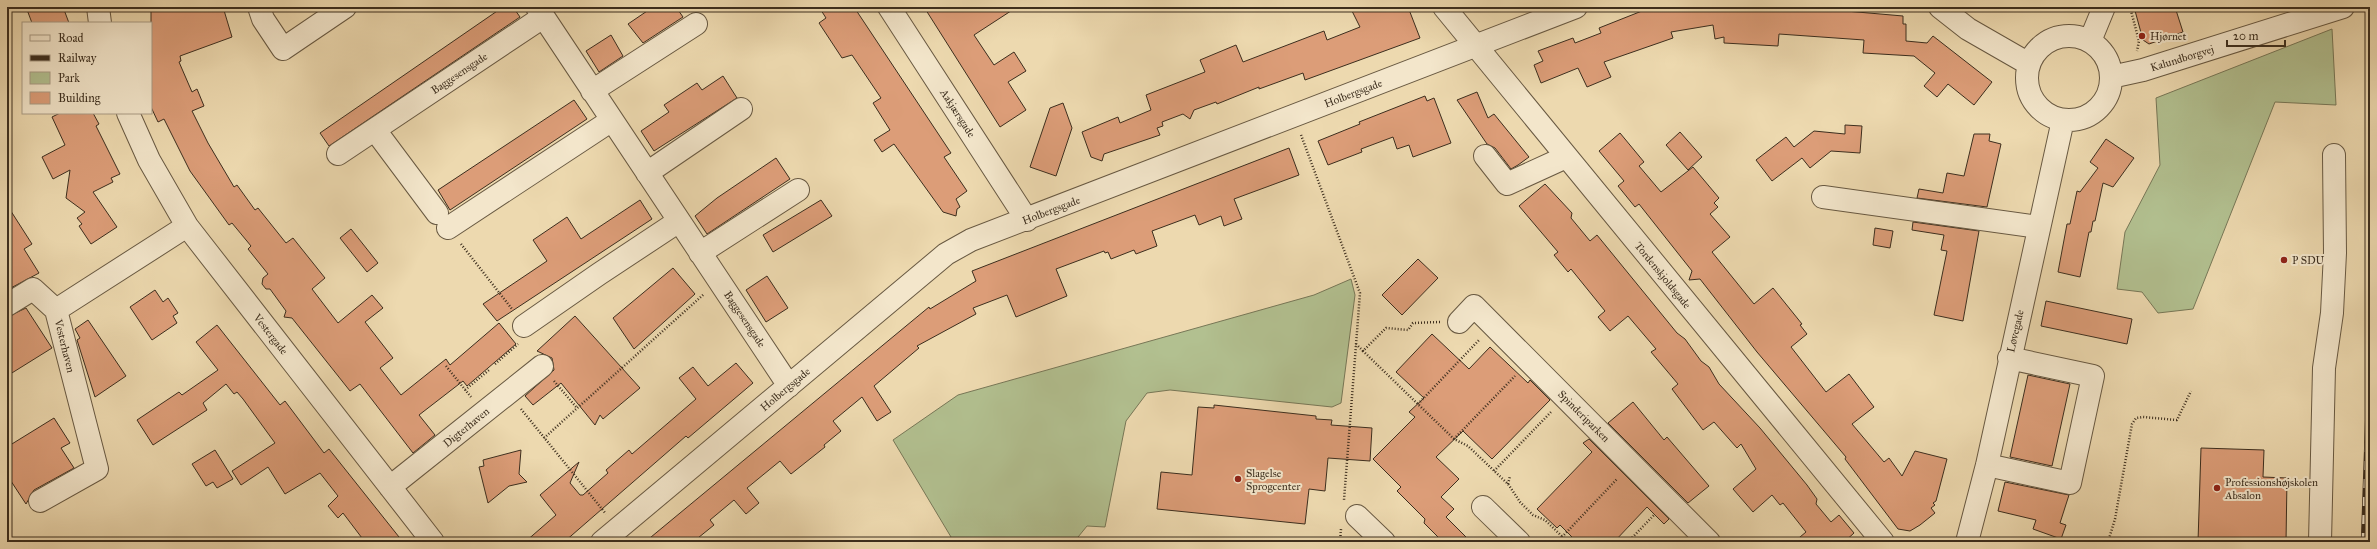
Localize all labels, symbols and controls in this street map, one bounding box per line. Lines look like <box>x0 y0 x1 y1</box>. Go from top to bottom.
legend <box>22 22 152 114</box>
scale bar <box>2227 22 2285 48</box>
text: 20 m <box>2233 29 2259 43</box>
place label: Hjørnet <box>2150 30 2186 43</box>
text: Road <box>58 31 84 45</box>
marker: Hjørnet <box>2137 31 2147 41</box>
street label: Kalundborgvej <box>2149 43 2215 74</box>
street label: Baggesensgade <box>429 50 490 97</box>
text: Railway <box>58 51 97 65</box>
text: Park <box>58 71 80 85</box>
street label: Holbergsgade <box>1322 76 1384 110</box>
street label: Aakjærsgade <box>937 86 978 140</box>
text: Building <box>58 91 101 106</box>
street label: Holbergsgade <box>1020 193 1082 227</box>
street label: Tordenskjoldsgade <box>1632 239 1694 312</box>
place label: P SDU <box>2292 254 2325 267</box>
marker: P SDU <box>2279 255 2289 265</box>
street label: Baggesensgade <box>721 289 768 350</box>
street label: Løvegade <box>2004 308 2027 354</box>
street label: Vestergade <box>250 311 291 358</box>
street label: Vesterhaven <box>51 317 77 374</box>
street label: Holbergsgade <box>758 365 813 414</box>
street label: Spinderiparken <box>1555 388 1612 445</box>
street label: Digterhaven <box>441 405 492 450</box>
place label: Slagelse Sprogcenter <box>1246 467 1301 493</box>
marker: Slagelse Sprogcenter <box>1233 474 1243 484</box>
place label: Professionshøjskolen Absalon <box>2224 476 2318 502</box>
marker: Professionshøjskolen Absalon <box>2212 483 2222 493</box>

